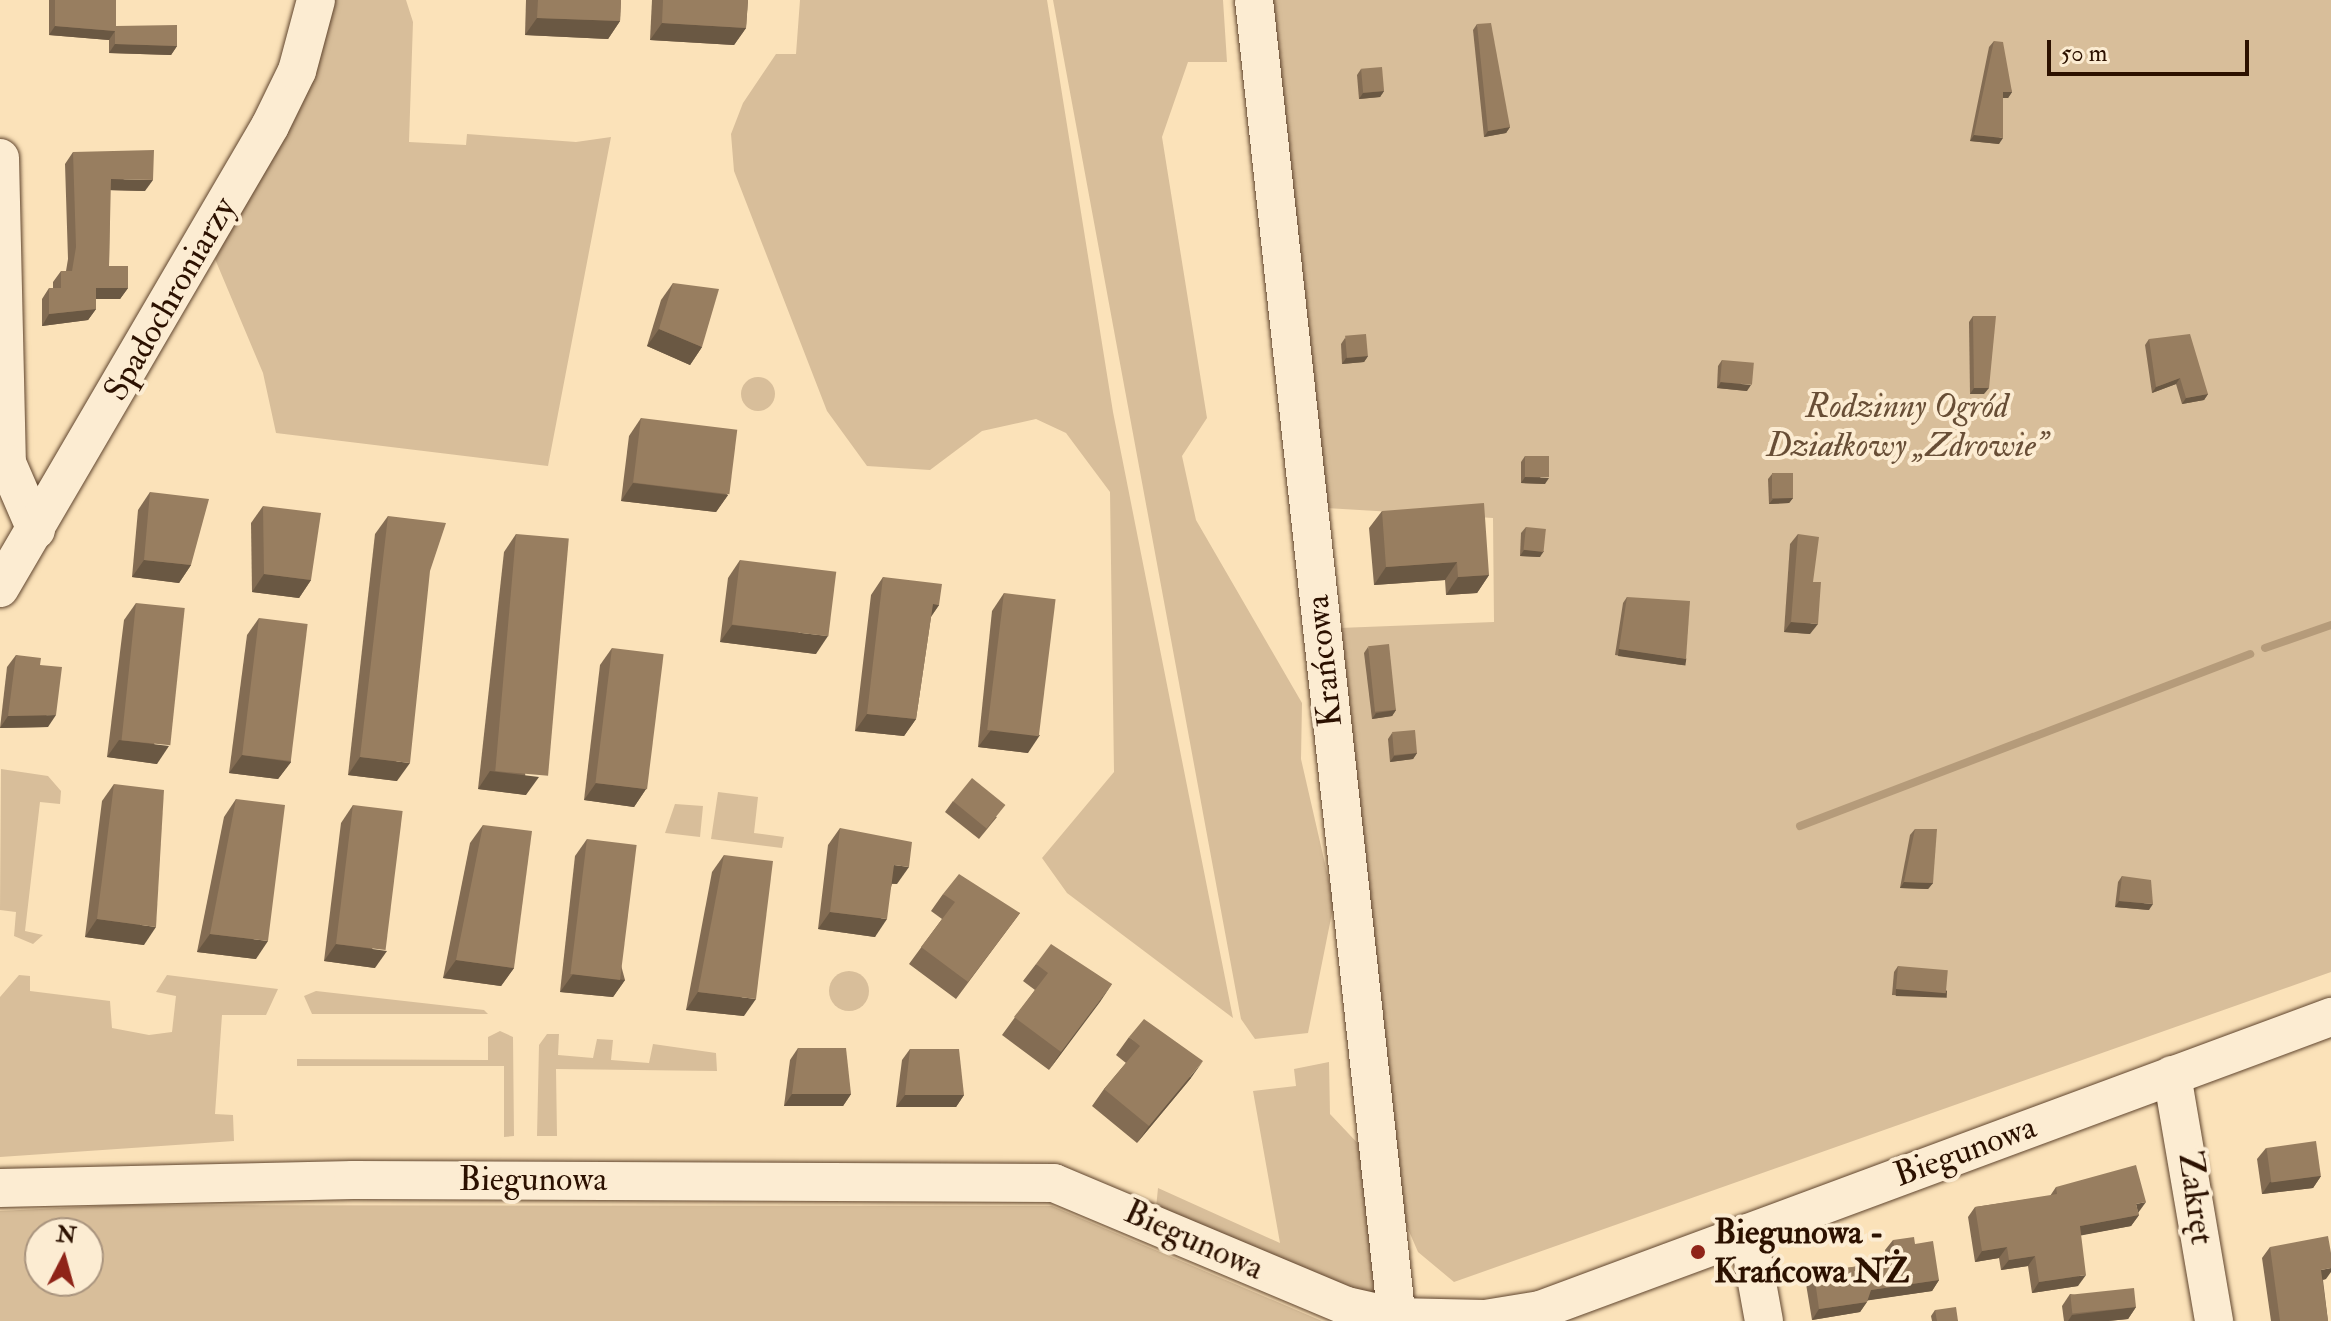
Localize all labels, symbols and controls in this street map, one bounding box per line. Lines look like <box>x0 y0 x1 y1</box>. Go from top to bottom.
scale bar <box>2051 24 2253 74</box>
text: 50 m <box>2061 38 2107 69</box>
street label: Spadochroniarzy <box>95 190 245 408</box>
park label: Rodzinny Ogród Działkowy „Zdrowie” <box>1766 386 2048 466</box>
street label: Krańcowa <box>1297 593 1351 729</box>
street label: Biegunowa <box>1888 1106 2042 1196</box>
street label: Zakręt <box>2169 1149 2223 1247</box>
street label: Biegunowa <box>459 1160 607 1200</box>
street label: Biegunowa <box>1118 1191 1270 1289</box>
place label: Biegunowa - Krańcowa NŻ <box>1714 1212 1910 1292</box>
north arrow <box>24 1217 104 1297</box>
text: N <box>55 1220 78 1250</box>
marker: Biegunowa - Krańcowa NŻ <box>1689 1243 1707 1261</box>

